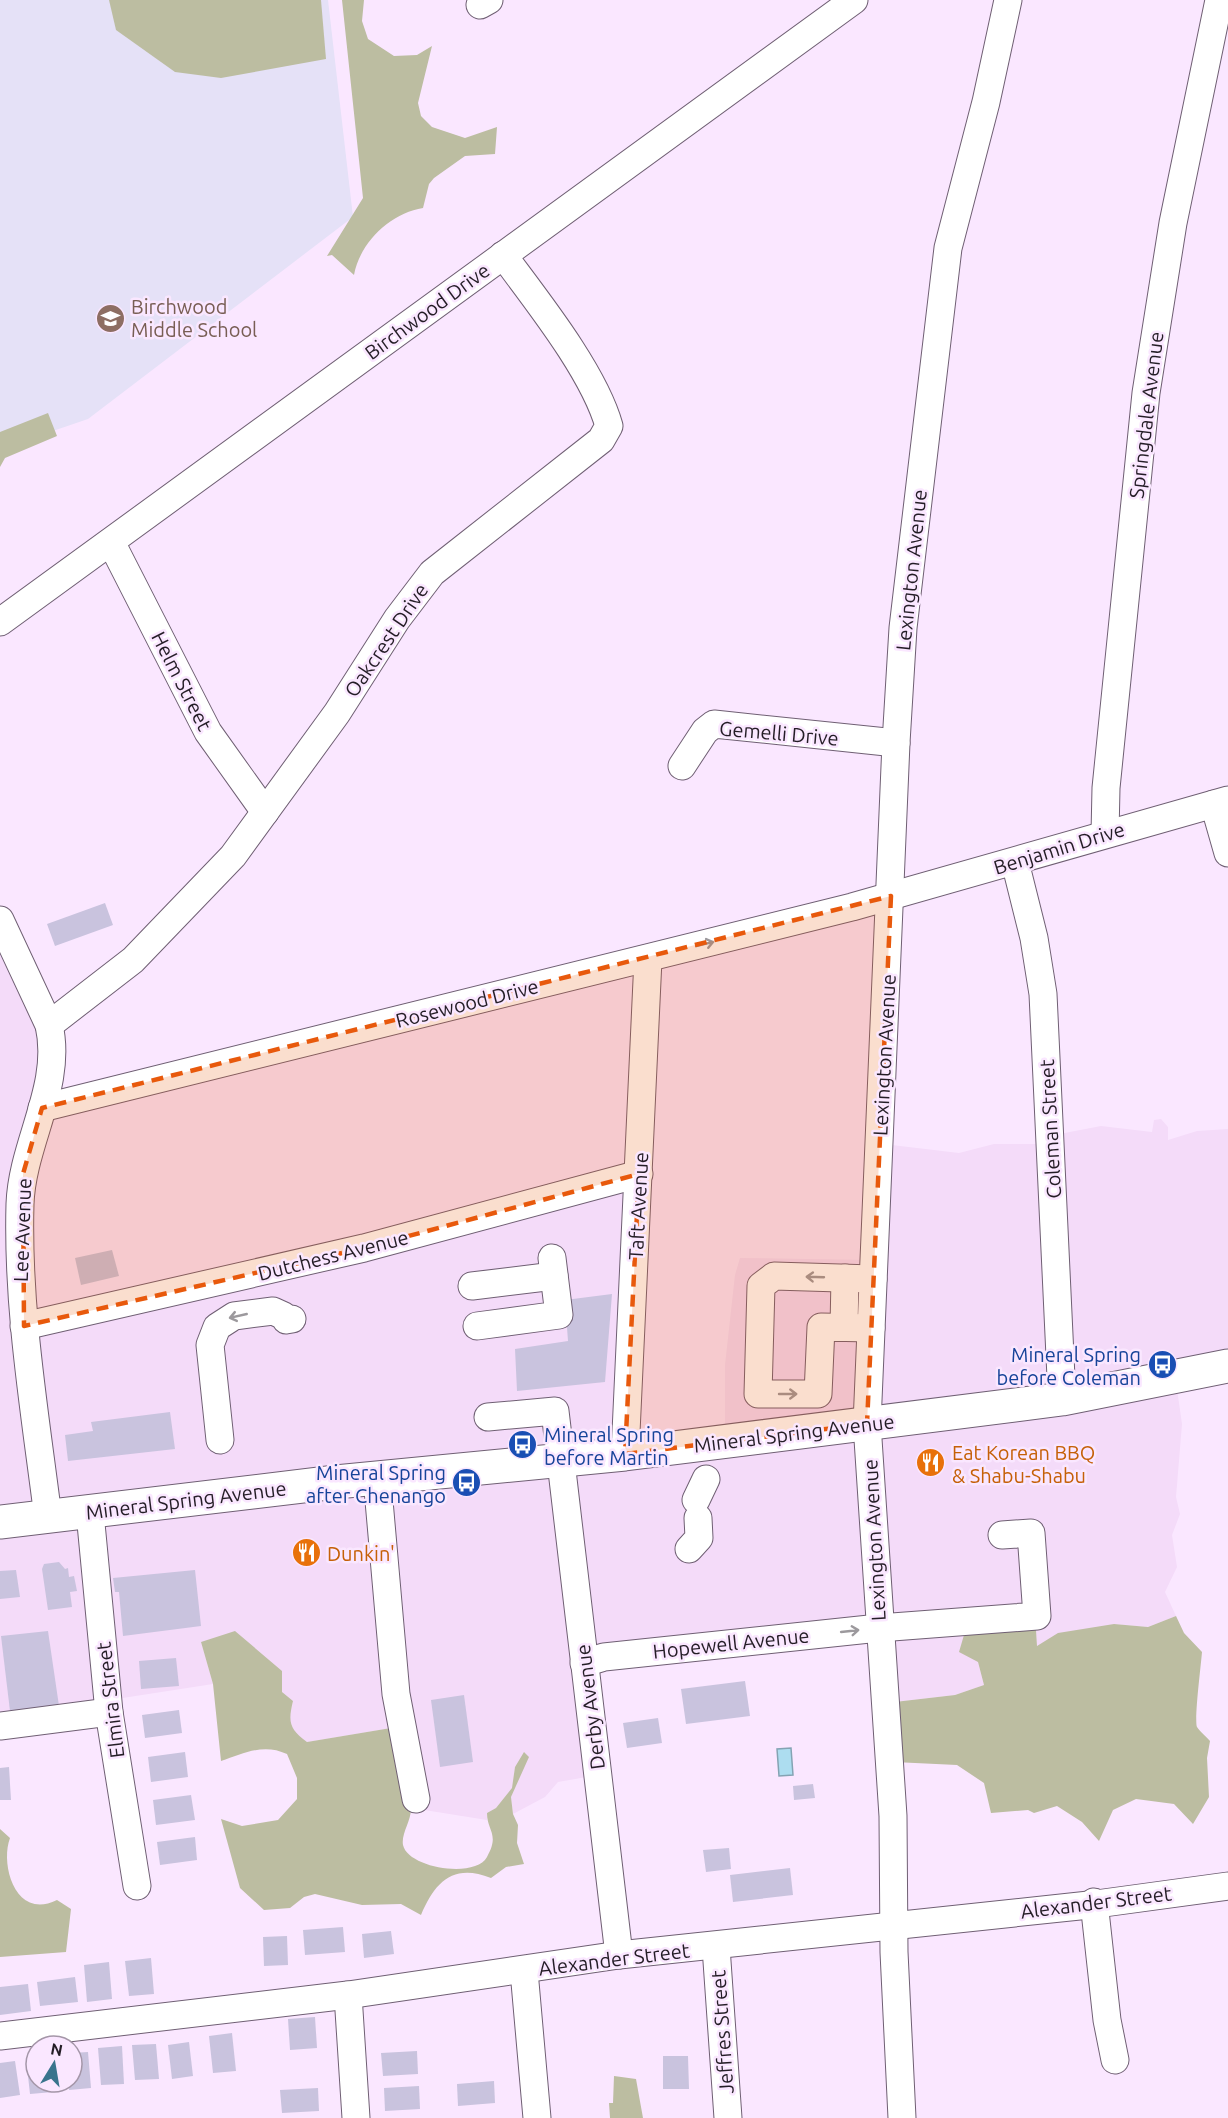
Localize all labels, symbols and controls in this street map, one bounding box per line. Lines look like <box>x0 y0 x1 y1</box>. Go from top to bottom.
street label: Birchwood Drive <box>360 258 494 364</box>
place label: Birchwood Middle School <box>131 295 257 341</box>
school or university icon: Birchwood Middle School <box>94 302 126 334</box>
street label: Springdale Avenue <box>1124 330 1168 500</box>
street label: Lexington Avenue <box>891 488 931 652</box>
street label: Oakcrest Drive <box>340 579 432 701</box>
street label: Helm Street <box>147 628 217 734</box>
street label: Gemelli Drive <box>718 716 840 750</box>
street label: Benjamin Drive <box>991 817 1127 879</box>
one-way arrow <box>695 938 714 950</box>
street label: Rosewood Drive <box>393 974 541 1032</box>
street label: Lexington Avenue <box>868 974 900 1136</box>
street label: Coleman Street <box>1035 1059 1065 1199</box>
street label: Taft Avenue <box>624 1151 652 1261</box>
street label: Lee Avenue <box>9 1178 35 1282</box>
street label: Dutchess Avenue <box>255 1225 411 1285</box>
one-way arrow <box>805 1271 825 1283</box>
one-way arrow <box>229 1311 248 1323</box>
place label: Mineral Spring before Coleman <box>997 1343 1141 1389</box>
bus stop icon: Mineral Spring before Coleman <box>1146 1349 1178 1381</box>
one-way arrow <box>777 1388 797 1400</box>
street label: Mineral Spring Avenue <box>692 1409 896 1457</box>
place label: Mineral Spring before Martin <box>544 1423 674 1469</box>
bus stop icon: Mineral Spring before Martin <box>507 1429 539 1461</box>
place label: Eat Korean BBQ & Shabu-Shabu <box>952 1441 1095 1487</box>
restaurant icon: Eat Korean BBQ & Shabu-Shabu <box>915 1447 947 1479</box>
street label: Lexington Avenue <box>858 1459 890 1621</box>
place label: Mineral Spring after Chenango <box>306 1461 446 1507</box>
bus stop icon: Mineral Spring after Chenango <box>451 1467 483 1499</box>
street label: Mineral Spring Avenue <box>84 1476 288 1524</box>
restaurant icon: Dunkin' <box>290 1537 322 1569</box>
place label: Dunkin' <box>327 1542 395 1565</box>
street label: Hopewell Avenue <box>652 1623 810 1663</box>
one-way arrow <box>840 1625 860 1636</box>
street label: Elmira Street <box>91 1640 129 1759</box>
street label: Derby Avenue <box>571 1643 609 1771</box>
street label: Alexander Street <box>1019 1881 1173 1923</box>
street label: Alexander Street <box>537 1938 691 1980</box>
street label: Jeffres Street <box>706 1969 738 2095</box>
north arrow <box>24 2034 84 2094</box>
text: N <box>49 2039 64 2059</box>

